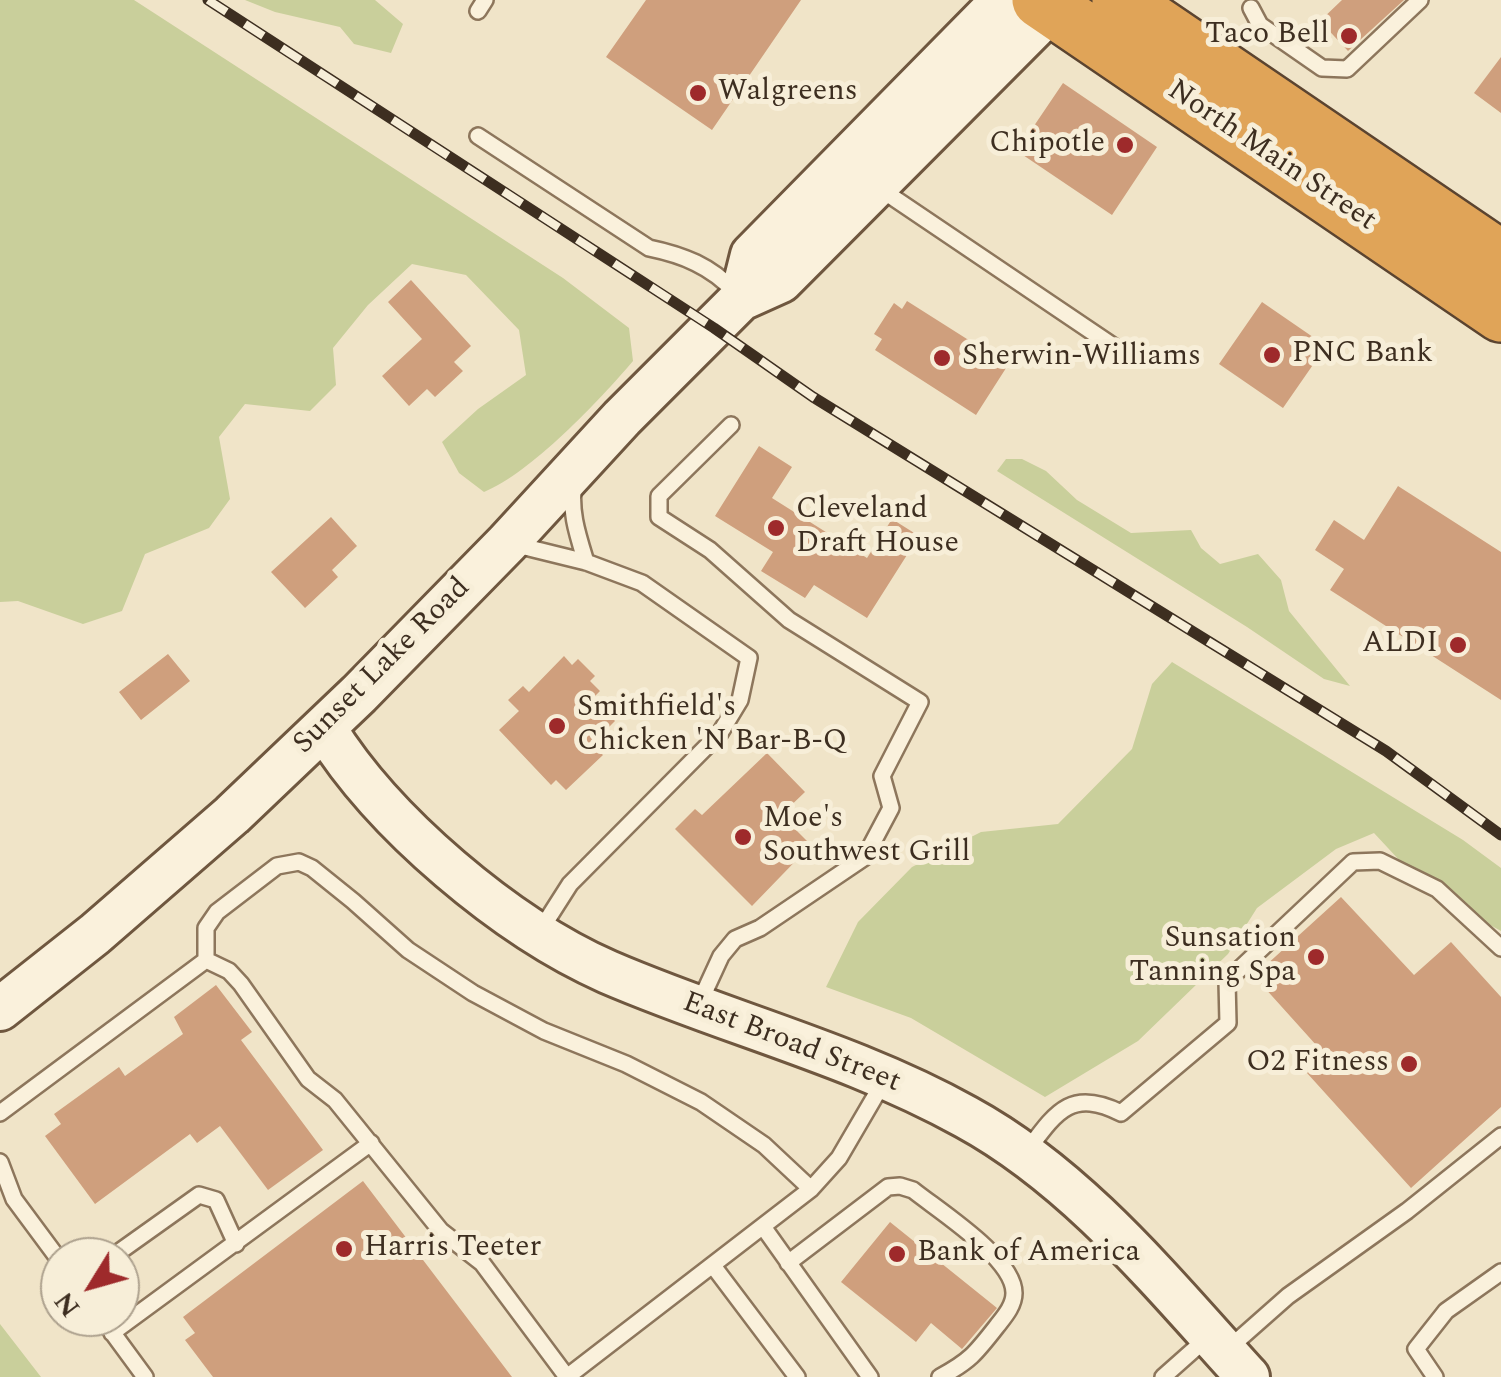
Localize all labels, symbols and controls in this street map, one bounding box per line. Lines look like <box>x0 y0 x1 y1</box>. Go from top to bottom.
place label: Taco Bell <box>1205 18 1329 54</box>
marker: Taco Bell <box>1338 25 1360 47</box>
street label: North Main Street <box>1160 74 1382 240</box>
place label: Walgreens <box>718 75 858 111</box>
marker: Walgreens <box>687 82 709 104</box>
place label: Chipotle <box>989 127 1105 163</box>
marker: Chipotle <box>1114 134 1136 156</box>
place label: PNC Bank <box>1292 337 1433 373</box>
place label: Sherwin-Williams <box>962 340 1201 376</box>
marker: PNC Bank <box>1261 344 1283 366</box>
marker: Sherwin-Williams <box>931 347 953 369</box>
place label: Cleveland Draft House <box>796 493 959 564</box>
marker: Cleveland Draft House <box>765 517 787 539</box>
street label: Sunset Lake Road <box>287 571 479 763</box>
place label: ALDI <box>1362 627 1438 663</box>
marker: ALDI <box>1447 634 1469 656</box>
place label: Smithfield's Chicken 'N Bar-B-Q <box>577 691 847 762</box>
marker: Smithfield's Chicken 'N Bar-B-Q <box>546 715 568 737</box>
place label: Moe's Southwest Grill <box>763 802 970 872</box>
marker: Moe's Southwest Grill <box>732 826 754 848</box>
place label: Sunsation Tanning Spa <box>1129 922 1296 992</box>
marker: Sunsation Tanning Spa <box>1305 946 1327 968</box>
street label: East Broad Street <box>677 986 905 1102</box>
place label: O2 Fitness <box>1246 1046 1389 1082</box>
marker: O2 Fitness <box>1398 1053 1420 1075</box>
place label: Harris Teeter <box>364 1231 541 1267</box>
place label: Bank of America <box>917 1236 1140 1272</box>
north arrow <box>40 1237 140 1337</box>
marker: Harris Teeter <box>333 1238 355 1260</box>
marker: Bank of America <box>886 1243 908 1265</box>
text: N <box>43 1282 91 1326</box>

